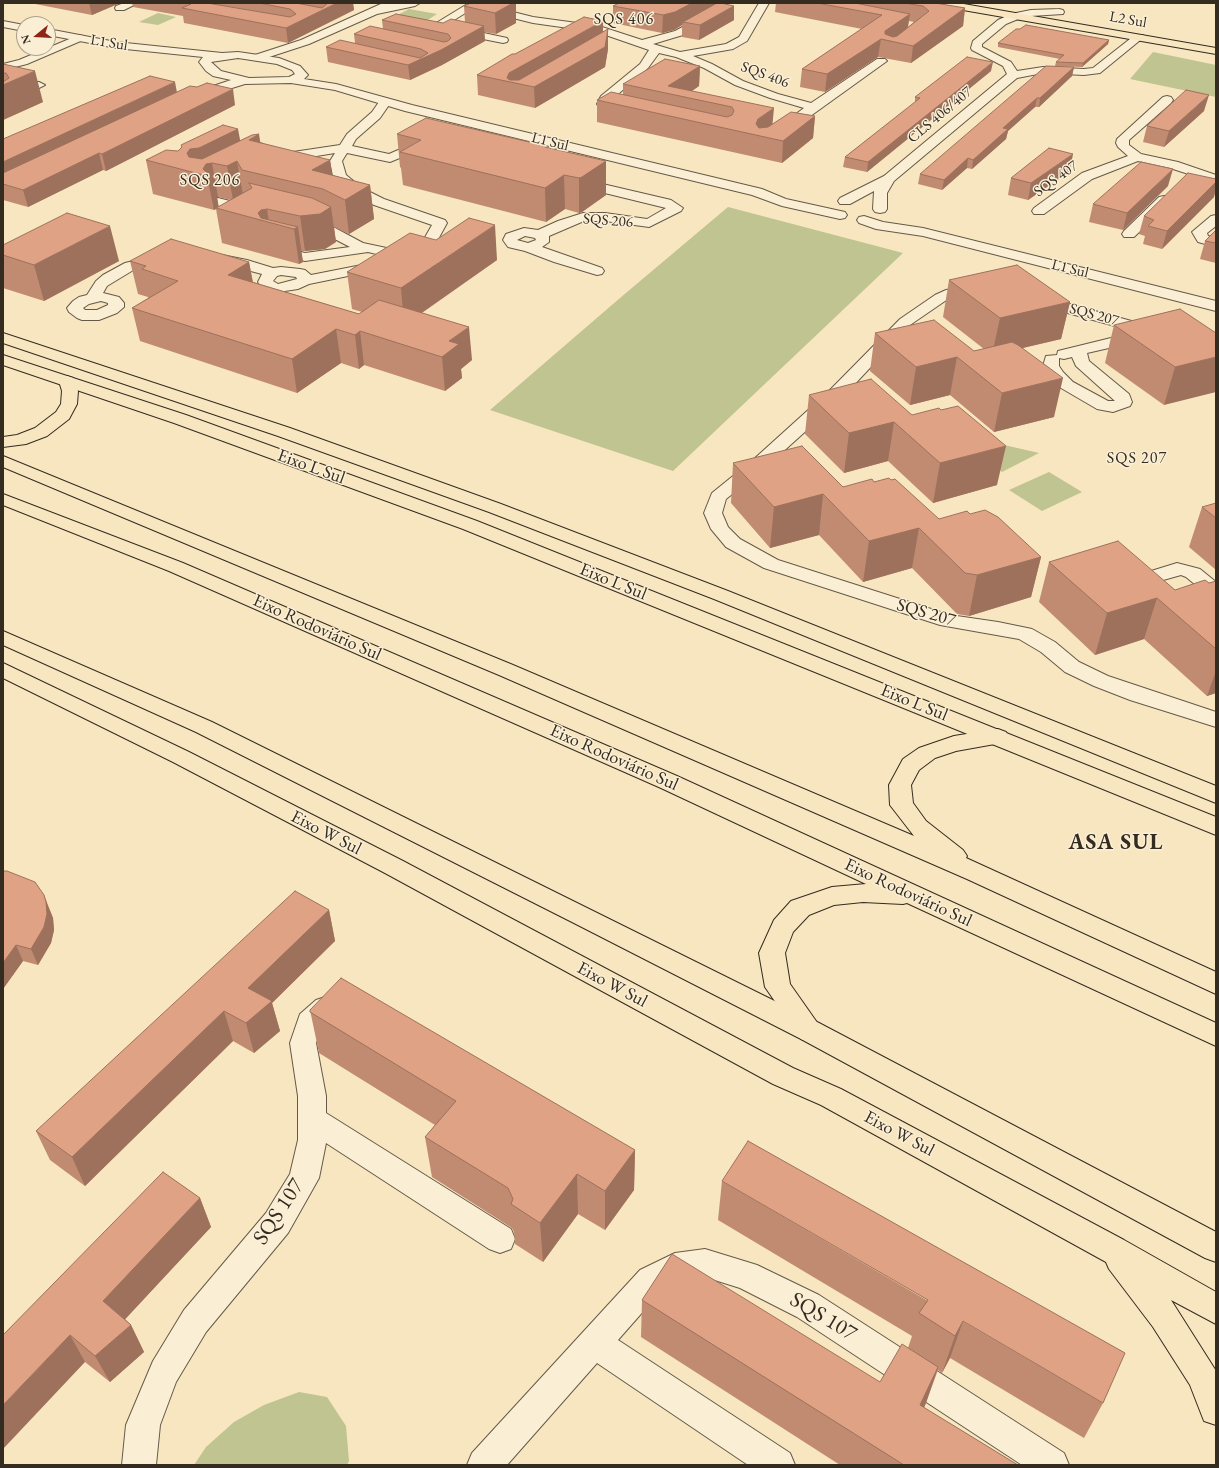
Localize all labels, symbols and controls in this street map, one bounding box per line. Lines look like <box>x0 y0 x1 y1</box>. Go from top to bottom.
street label: L2 Sul <box>1108 8 1148 32</box>
district label: SQS 406 <box>594 10 654 30</box>
north arrow <box>16 16 56 56</box>
street label: L1 Sul <box>89 31 129 55</box>
text: N <box>18 33 34 46</box>
street label: SQS 406 <box>738 58 792 92</box>
street label: CLS 406/407 <box>904 83 976 147</box>
street label: L1 Sul <box>530 129 570 155</box>
street label: SQS 407 <box>1030 157 1082 201</box>
district label: SQS 206 <box>180 171 240 191</box>
street label: SQS 206 <box>582 210 634 232</box>
street label: L1 Sul <box>1050 256 1090 282</box>
street label: SQS 207 <box>1068 300 1120 330</box>
street label: Eixo L Sul <box>274 445 348 489</box>
district label: SQS 207 <box>1107 449 1167 469</box>
street label: Eixo L Sul <box>576 559 650 605</box>
street label: Eixo Rodoviário Sul <box>249 590 385 666</box>
street label: SQS 207 <box>894 594 958 632</box>
street label: Eixo L Sul <box>877 680 951 726</box>
street label: Eixo Rodoviário Sul <box>546 720 682 796</box>
street label: Eixo W Sul <box>287 806 365 860</box>
district label: ASA SUL <box>1069 830 1163 856</box>
street label: Eixo Rodoviário Sul <box>841 854 975 932</box>
street label: Eixo W Sul <box>573 957 651 1013</box>
street label: Eixo W Sul <box>860 1106 938 1162</box>
street label: SQS 107 <box>248 1174 310 1250</box>
street label: SQS 107 <box>785 1287 861 1347</box>

